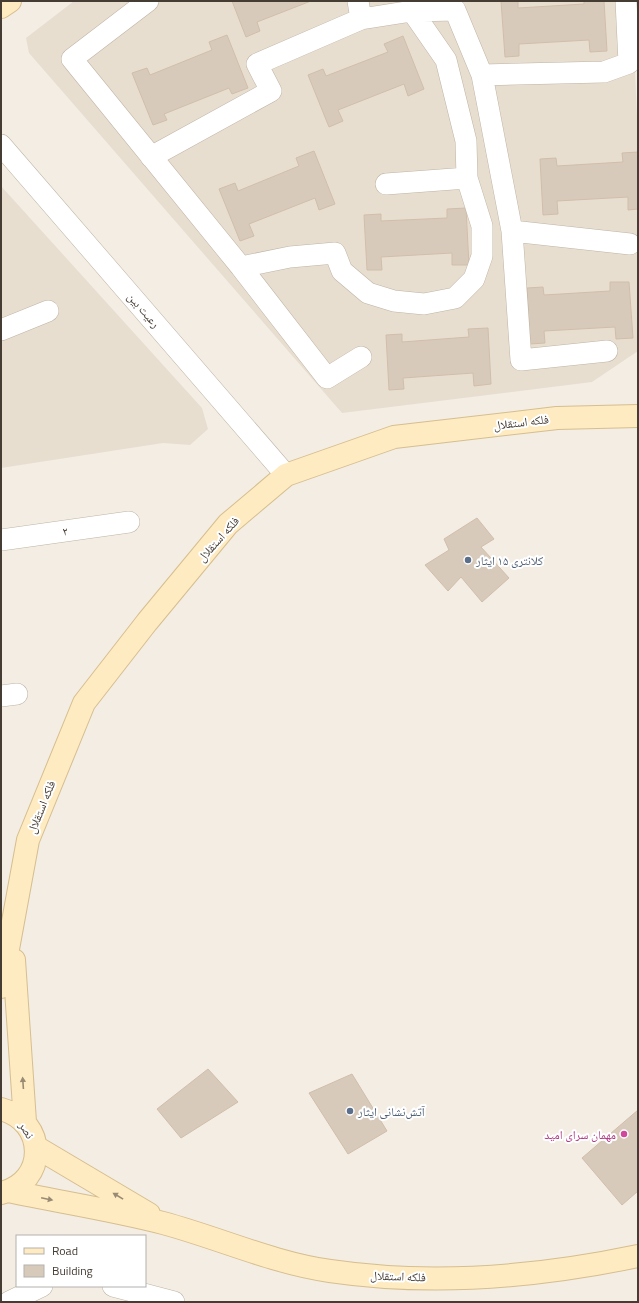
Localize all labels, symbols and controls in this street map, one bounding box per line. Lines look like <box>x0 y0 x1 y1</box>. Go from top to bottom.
street label: رعیت بین <box>123 288 165 332</box>
street label: فلکه استقلال <box>492 409 550 435</box>
street label: فلکه استقلال <box>192 512 244 566</box>
street label: ۲ <box>61 521 69 541</box>
place label: کلانتری ۱۵ ایثار <box>475 551 543 570</box>
marker: کلانتری ۱۵ ایثار <box>463 555 473 565</box>
street label: فلکه استقلال <box>22 778 60 836</box>
one-way arrow <box>19 1077 26 1090</box>
place label: آتش‌نشانی ایثار <box>357 1102 426 1121</box>
marker: آتش‌نشانی ایثار <box>345 1106 355 1116</box>
street label: نصر <box>14 1117 40 1142</box>
place label: مهمان سرای امید <box>544 1125 616 1144</box>
marker: مهمان سرای امید <box>619 1129 629 1139</box>
one-way arrow <box>113 1192 123 1200</box>
one-way arrow <box>40 1197 53 1203</box>
legend <box>16 1235 146 1287</box>
text: Road <box>52 1241 78 1260</box>
text: Building <box>52 1261 93 1280</box>
street label: فلکه استقلال <box>370 1266 426 1286</box>

